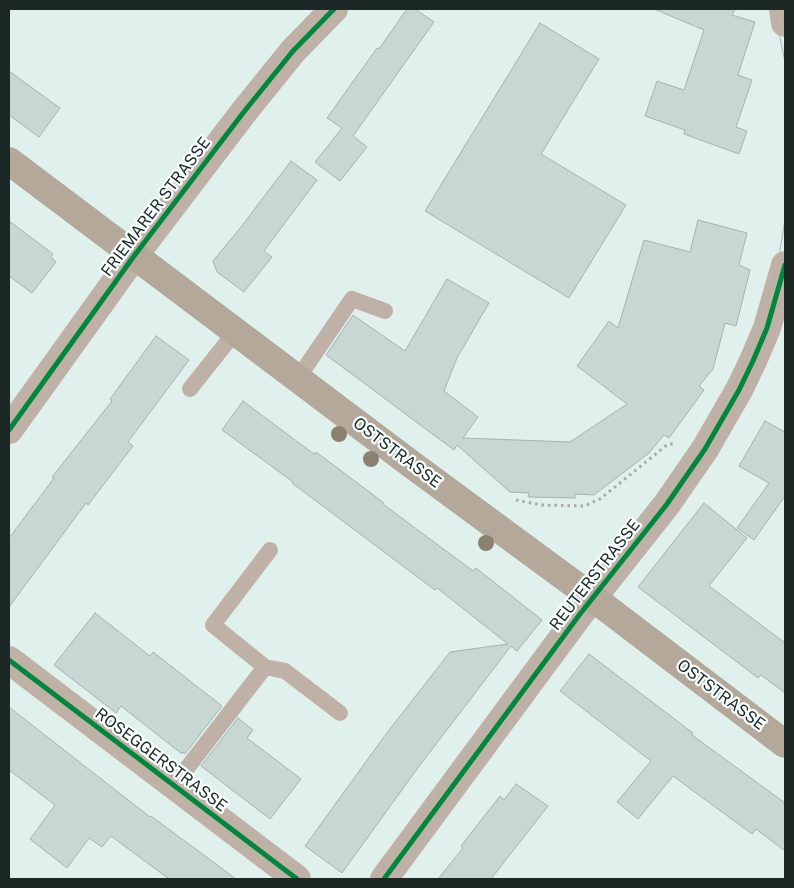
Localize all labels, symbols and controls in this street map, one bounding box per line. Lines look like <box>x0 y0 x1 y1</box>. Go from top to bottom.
street label: FRIEMARER STRASSE <box>97 134 215 280</box>
street label: OSTSTRASSE <box>349 414 445 492</box>
street label: REUTERSTRASSE <box>546 516 644 634</box>
street label: OSTSTRASSE <box>673 656 769 734</box>
street label: ROSEGGERSTRASSE <box>91 704 231 816</box>

